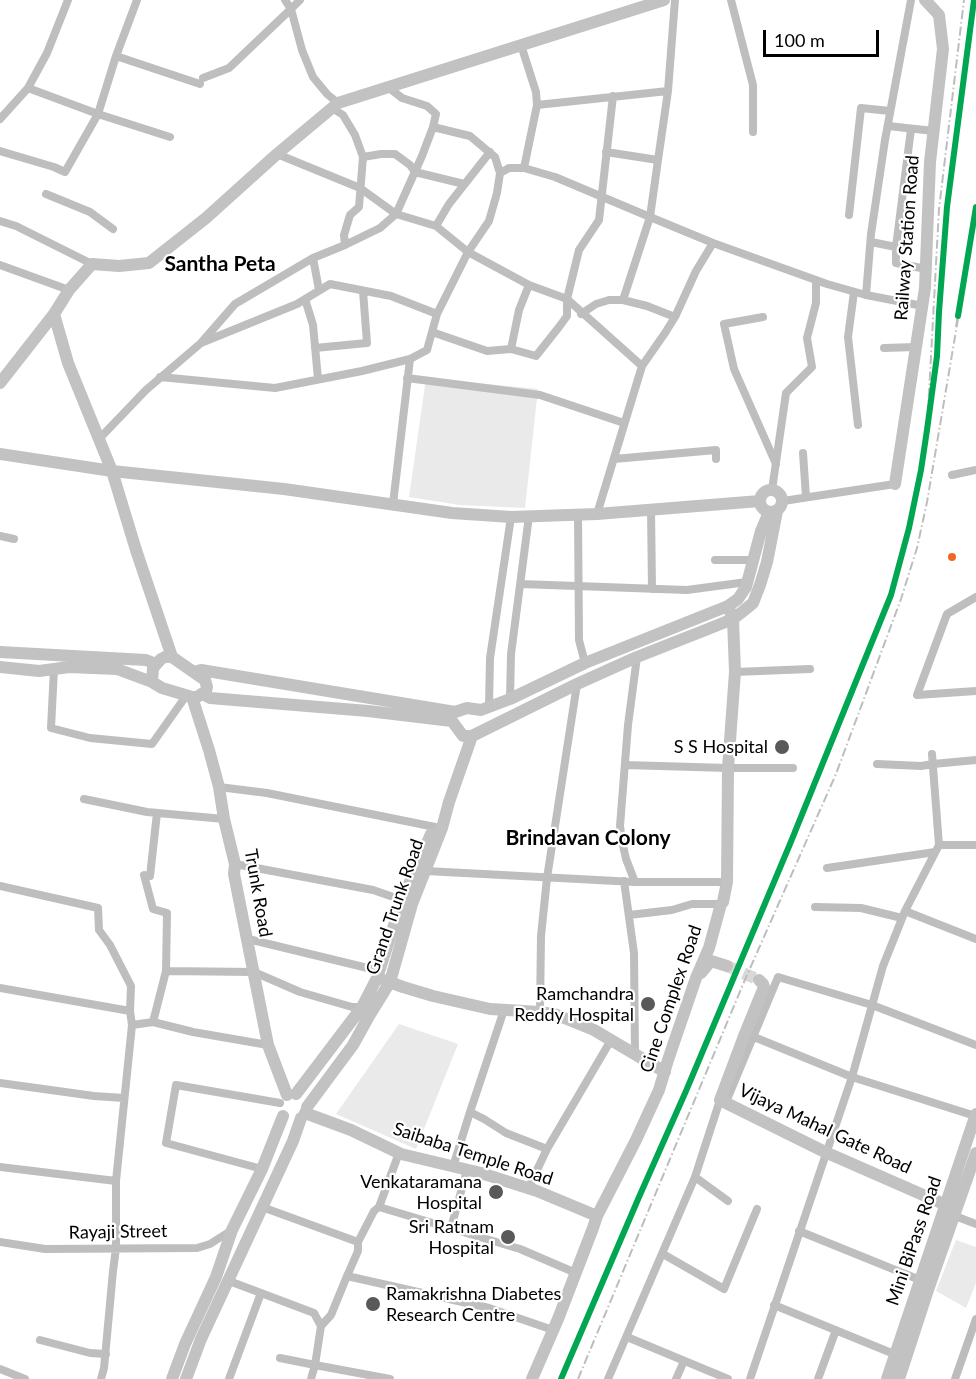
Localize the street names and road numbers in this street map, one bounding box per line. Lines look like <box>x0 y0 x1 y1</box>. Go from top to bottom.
street label: Railway Station Road <box>890 155 924 321</box>
street label: Grand Trunk Road <box>362 836 428 978</box>
street label: Trunk Road <box>240 847 276 939</box>
street label: Cine Complex Road <box>636 922 706 1076</box>
street label: Vijaya Mahal Gate Road <box>735 1080 915 1178</box>
street label: Saibaba Temple Road <box>390 1118 556 1190</box>
street label: Mini BiPass Road <box>882 1174 946 1308</box>
street label: Rayaji Street <box>69 1220 167 1244</box>

